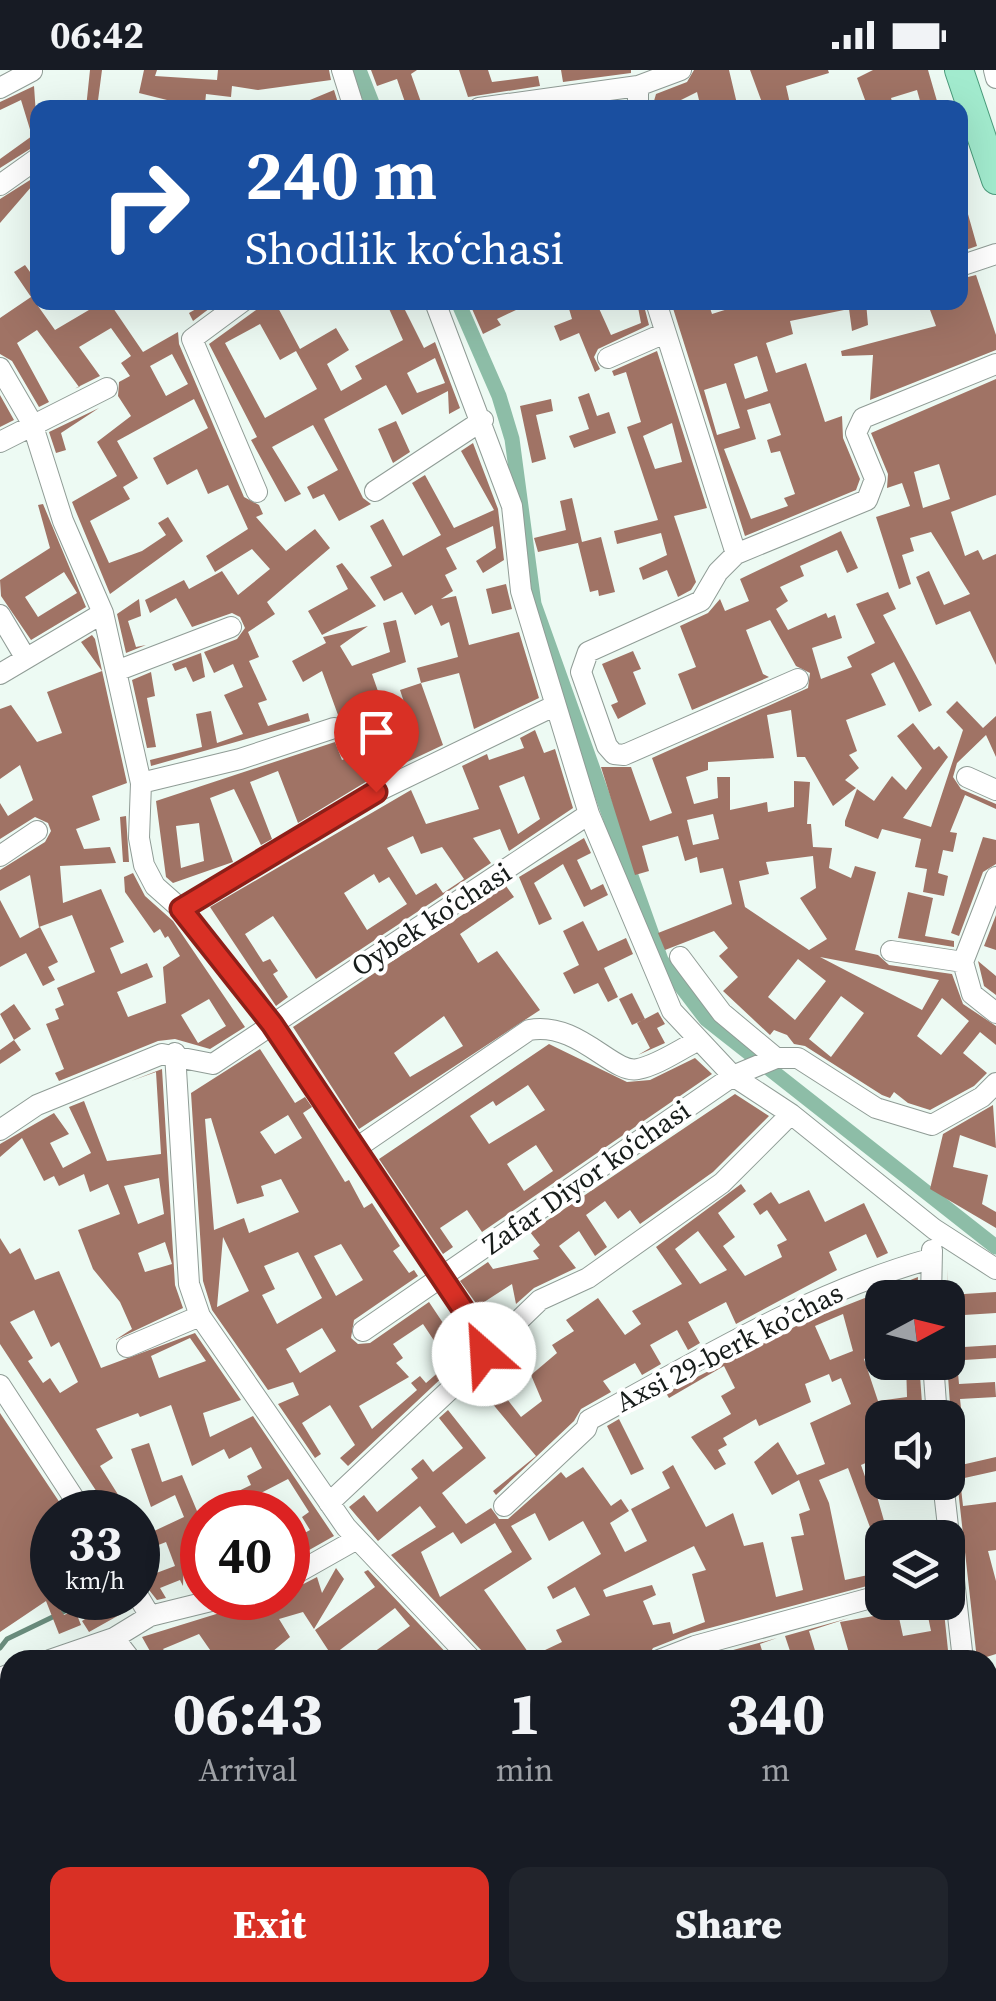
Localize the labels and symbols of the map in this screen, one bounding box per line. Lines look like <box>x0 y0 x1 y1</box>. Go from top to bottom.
pin <box>334 690 419 793</box>
street label: Oybek koʻchasi <box>344 853 518 985</box>
street label: Zafar Diyor koʻchasi <box>475 1091 697 1263</box>
street label: Аxsi 29-berk koʼchas <box>609 1273 849 1421</box>
north arrow <box>865 1280 965 1380</box>
position arrow <box>432 1302 536 1406</box>
speed limit sign: 40 <box>180 1490 310 1620</box>

